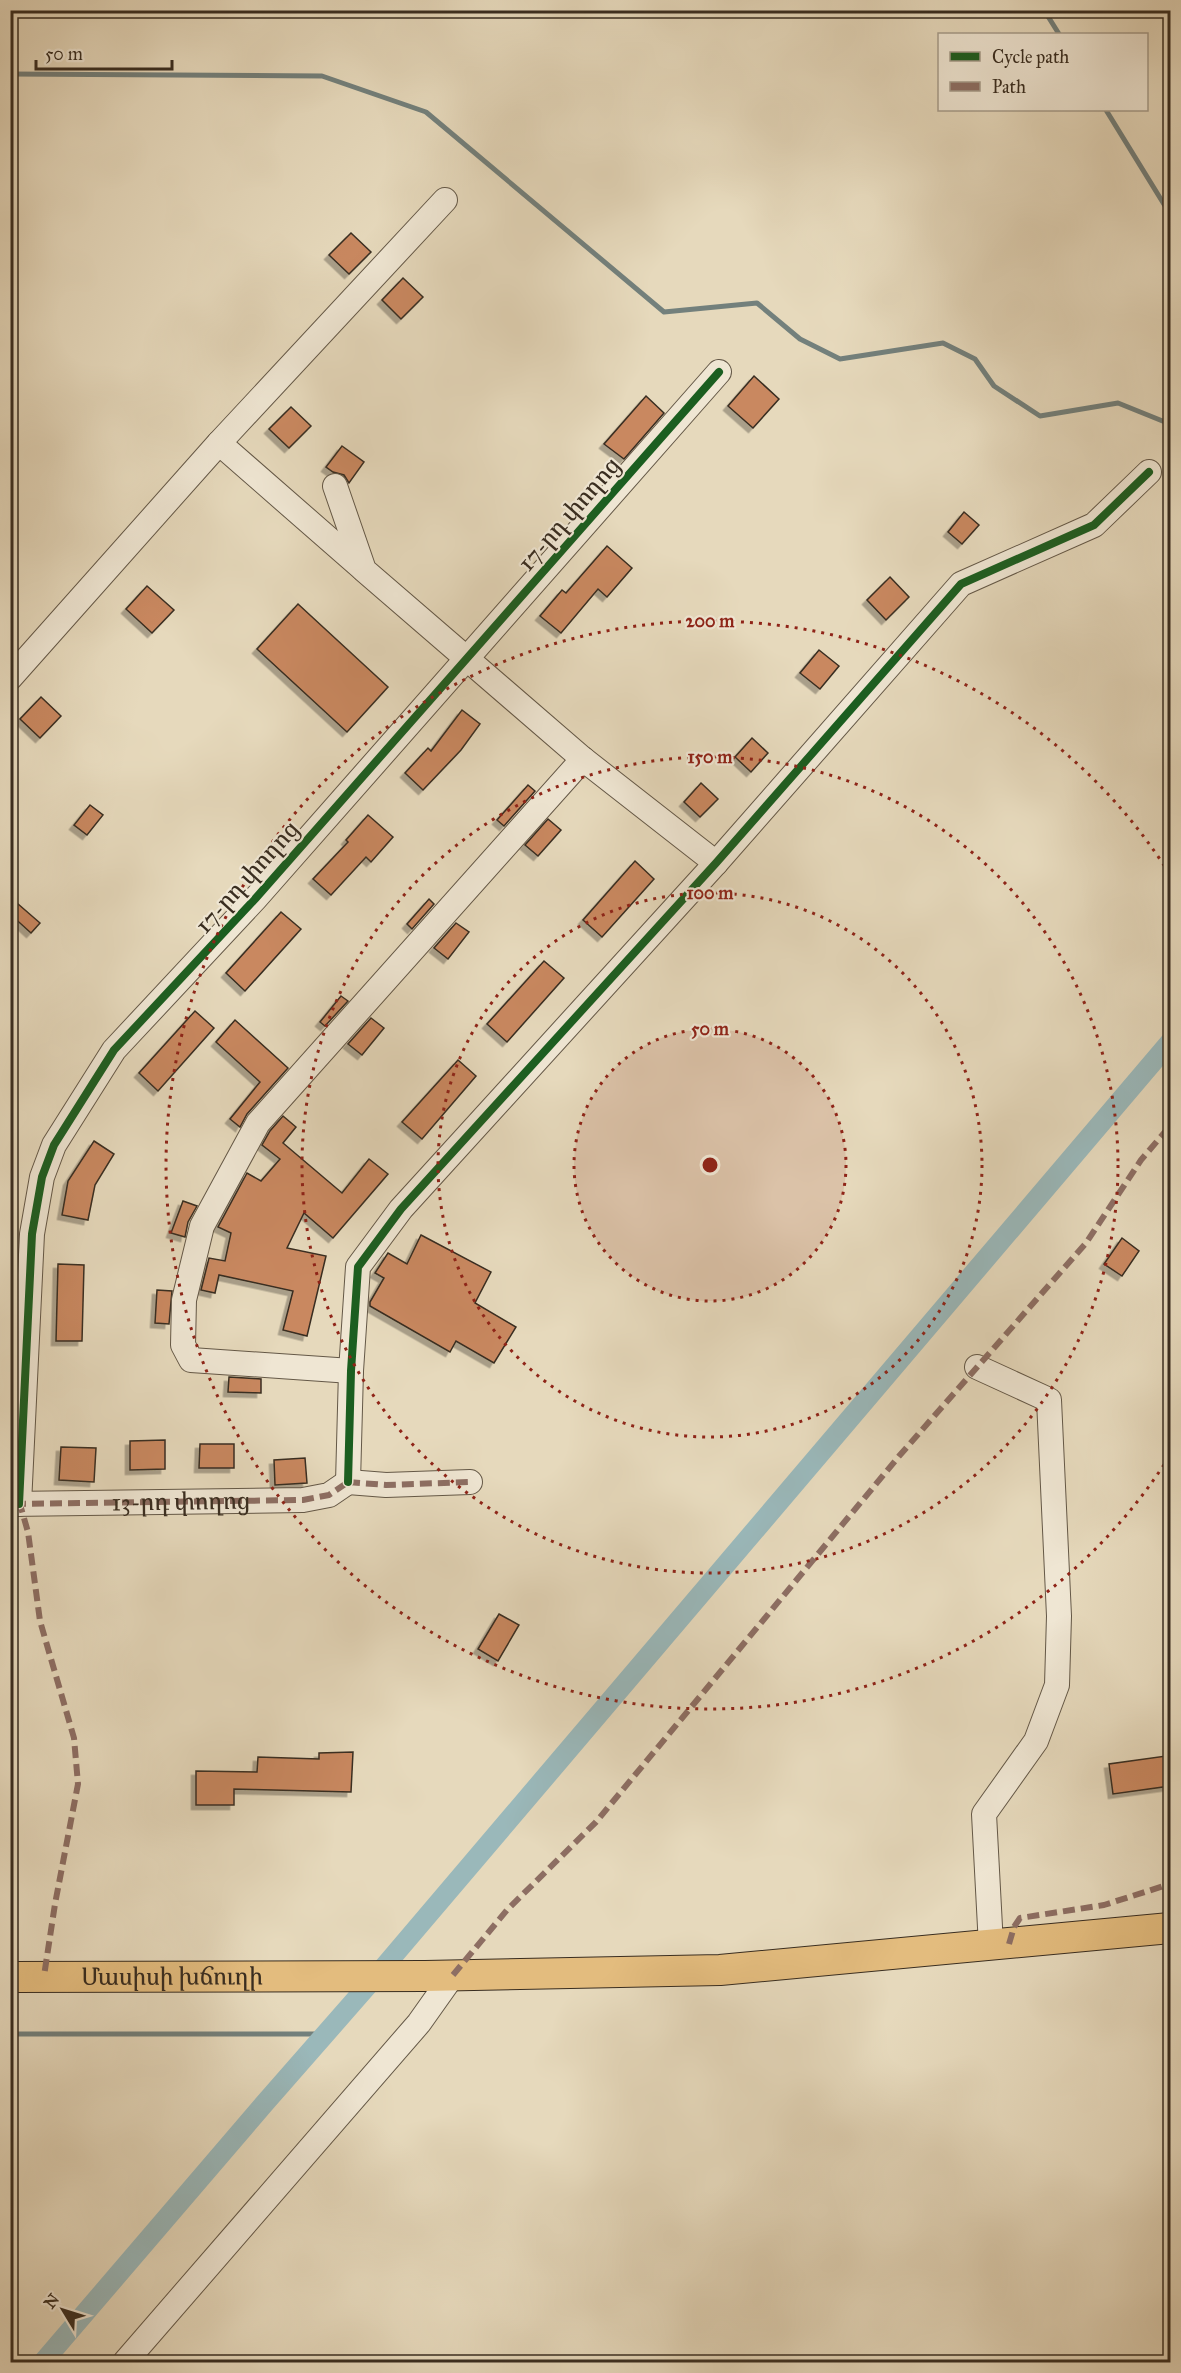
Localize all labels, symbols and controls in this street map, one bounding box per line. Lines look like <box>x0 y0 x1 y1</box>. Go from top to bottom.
scale bar <box>36 33 172 71</box>
legend <box>938 33 1148 111</box>
text: 50 m <box>45 43 83 65</box>
text: Cycle path <box>992 46 1069 68</box>
text: Path <box>992 76 1026 98</box>
street label: 17-րդ փողոց <box>511 451 627 577</box>
text: 200 m <box>686 610 735 632</box>
text: 150 m <box>688 746 733 768</box>
street label: 17-րդ փողոց <box>188 814 306 940</box>
text: 100 m <box>687 882 734 904</box>
text: 50 m <box>691 1018 730 1040</box>
centre of rings <box>700 1155 720 1175</box>
street label: 13-րդ փողոց <box>112 1486 250 1518</box>
street label: Մասիսի խճուղի <box>81 1961 263 1992</box>
north arrow <box>33 2280 93 2340</box>
text: N <box>40 2290 63 2312</box>

